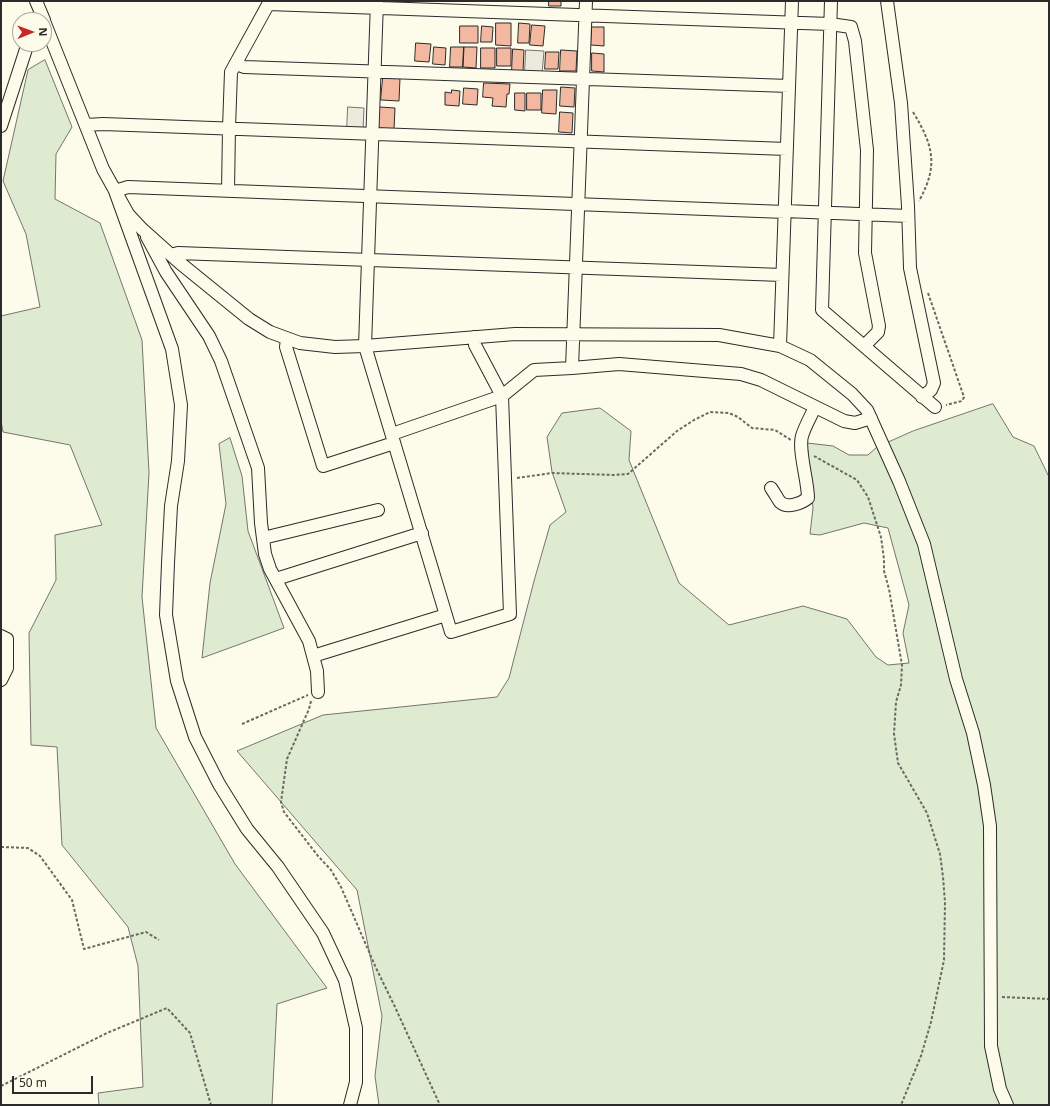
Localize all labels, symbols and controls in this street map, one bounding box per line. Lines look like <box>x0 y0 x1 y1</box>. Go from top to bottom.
north arrow <box>12 12 52 52</box>
text: N <box>36 27 51 36</box>
scale bar <box>14 1068 95 1094</box>
text: 50 m <box>19 1074 47 1091</box>

